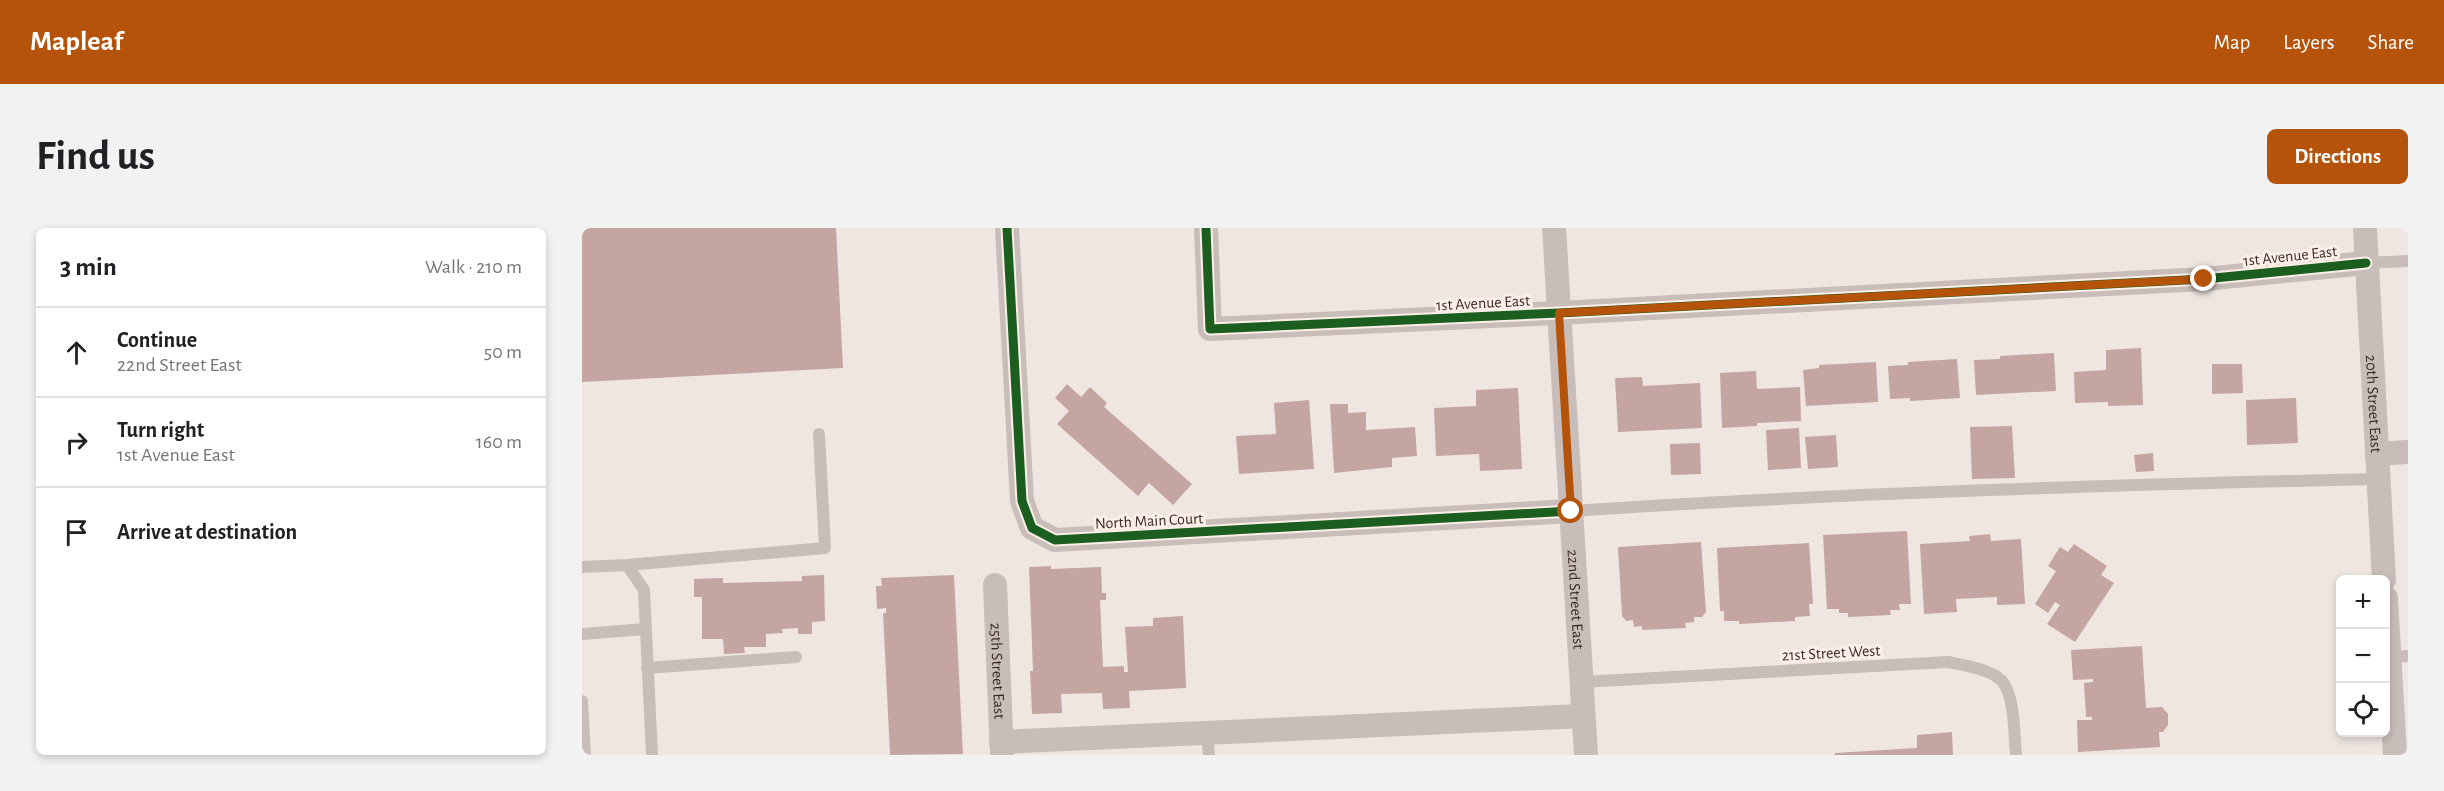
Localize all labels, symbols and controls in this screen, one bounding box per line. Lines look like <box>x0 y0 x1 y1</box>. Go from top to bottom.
text: Mapleaf <box>30 28 123 56</box>
text: Map <box>2214 32 2250 53</box>
text: Layers <box>2283 32 2334 53</box>
text: Share <box>2367 32 2414 53</box>
button: Directions <box>2267 129 2408 184</box>
text: Find us <box>36 135 155 177</box>
street label: 1st Avenue East <box>2242 243 2338 269</box>
text: 3 min <box>60 254 117 280</box>
text: Walk · 210 m <box>425 257 522 277</box>
route end <box>2190 265 2216 291</box>
street label: 1st Avenue East <box>1436 293 1531 313</box>
text: Continue <box>117 329 197 351</box>
icon: ahead <box>60 336 93 369</box>
text: 50 m <box>484 342 522 362</box>
street label: 20th Street East <box>2363 354 2384 453</box>
text: 22nd Street East <box>117 355 242 375</box>
text: Turn right <box>117 419 204 441</box>
icon: right <box>60 426 93 459</box>
text: 160 m <box>476 432 522 452</box>
text: 1st Avenue East <box>117 445 235 465</box>
route start <box>1557 497 1583 523</box>
street label: North Main Court <box>1095 510 1204 532</box>
icon: arrive <box>60 516 93 549</box>
text: Arrive at destination <box>117 521 297 543</box>
street label: 22nd Street East <box>1565 549 1587 650</box>
map controls <box>2336 575 2390 737</box>
button: + <box>2336 575 2390 629</box>
street label: 25th Street East <box>988 623 1008 719</box>
button: − <box>2336 629 2390 683</box>
street label: 21st Street West <box>1781 642 1881 664</box>
button: locate <box>2336 683 2390 737</box>

